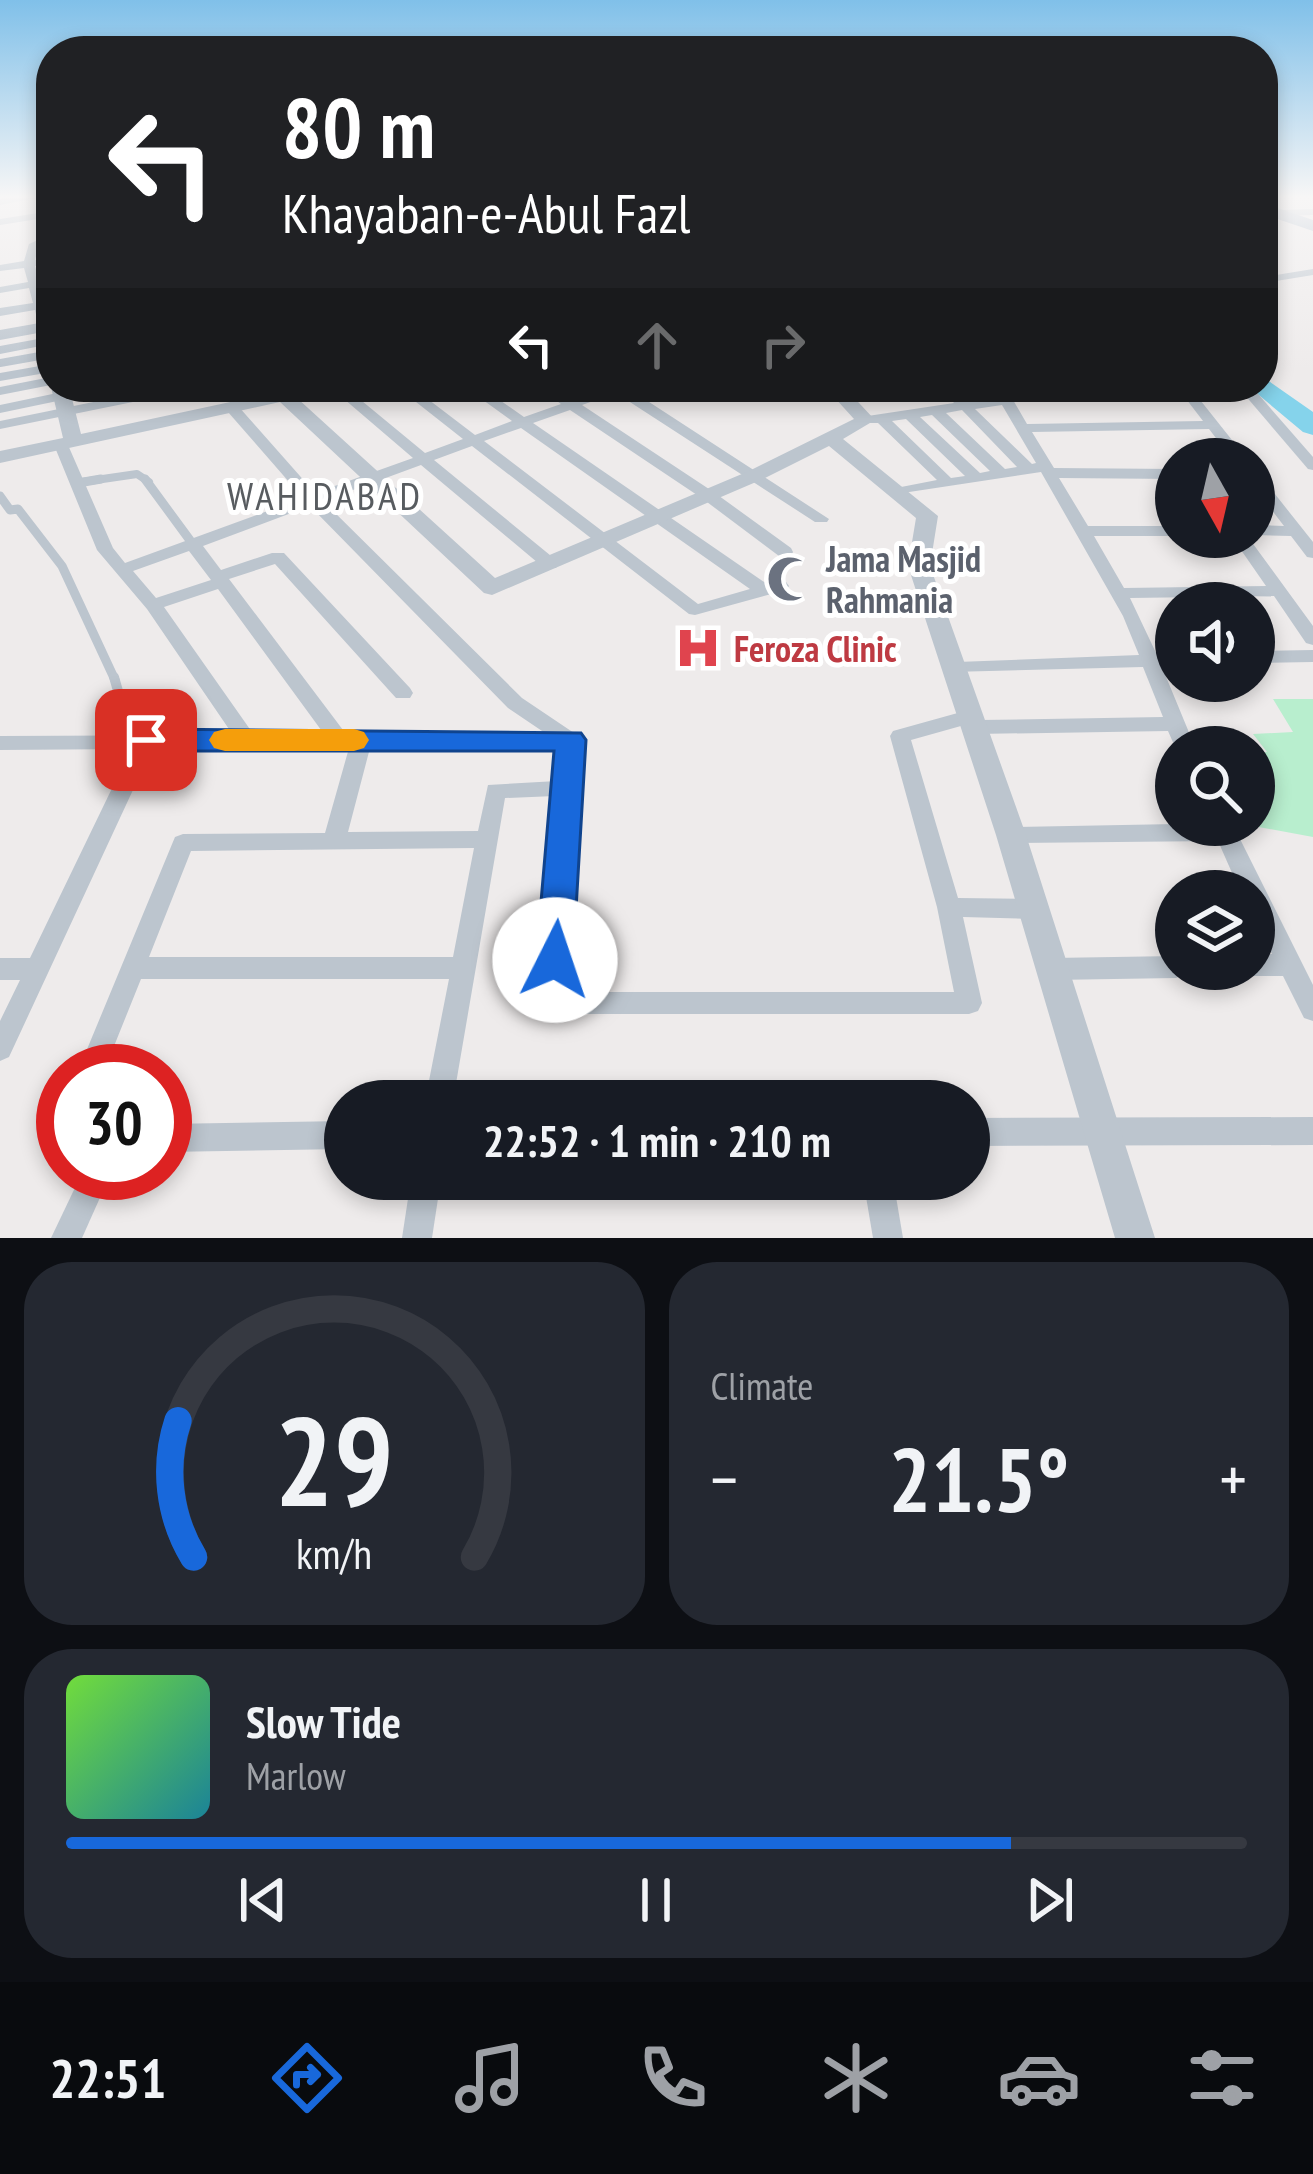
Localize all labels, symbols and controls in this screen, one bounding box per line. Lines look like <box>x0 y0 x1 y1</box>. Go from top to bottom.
text: 80 m <box>282 72 435 181</box>
icon: left <box>84 84 240 240</box>
text: Khayaban-e-Abul Fazl <box>282 178 690 248</box>
icon: left <box>498 312 564 378</box>
icon: ahead <box>624 312 690 378</box>
icon: right <box>750 312 816 378</box>
north arrow <box>1155 438 1275 558</box>
map controls <box>1155 438 1275 990</box>
district label: WAHIDABAD <box>227 470 423 521</box>
place label: Jama Masjid Rahmania <box>825 535 981 623</box>
mosque icon: Jama Masjid Rahmania <box>765 554 815 604</box>
button: sound <box>1155 582 1275 702</box>
hospital icon: Feroza Clinic <box>673 623 723 673</box>
place label: Feroza Clinic <box>734 625 897 672</box>
pin <box>95 689 197 791</box>
icon: arrive <box>113 707 179 773</box>
button: search <box>1155 726 1275 846</box>
button: layers <box>1155 870 1275 990</box>
position arrow <box>492 897 618 1023</box>
speed limit sign: 30 <box>36 1044 192 1200</box>
text: 22:52 · 1 min · 210 m <box>483 1111 831 1169</box>
text: Climate <box>711 1360 813 1411</box>
text: 29 <box>275 1379 394 1540</box>
text: 21.5° <box>888 1420 1069 1537</box>
text: − <box>711 1436 738 1521</box>
text: + <box>1220 1436 1247 1521</box>
text: km/h <box>296 1524 372 1580</box>
text: Slow Tide <box>246 1692 401 1750</box>
text: Marlow <box>246 1750 346 1801</box>
icon: previous <box>230 1867 296 1933</box>
icon: pause <box>623 1867 689 1933</box>
icon: next <box>1017 1867 1083 1933</box>
icon: directions <box>265 2036 349 2120</box>
icon: music <box>448 2036 532 2120</box>
icon: phone <box>631 2036 715 2120</box>
icon: climate <box>814 2036 898 2120</box>
icon: car <box>997 2036 1081 2120</box>
icon: filters <box>1180 2036 1264 2120</box>
text: 22:51 <box>49 2043 166 2113</box>

